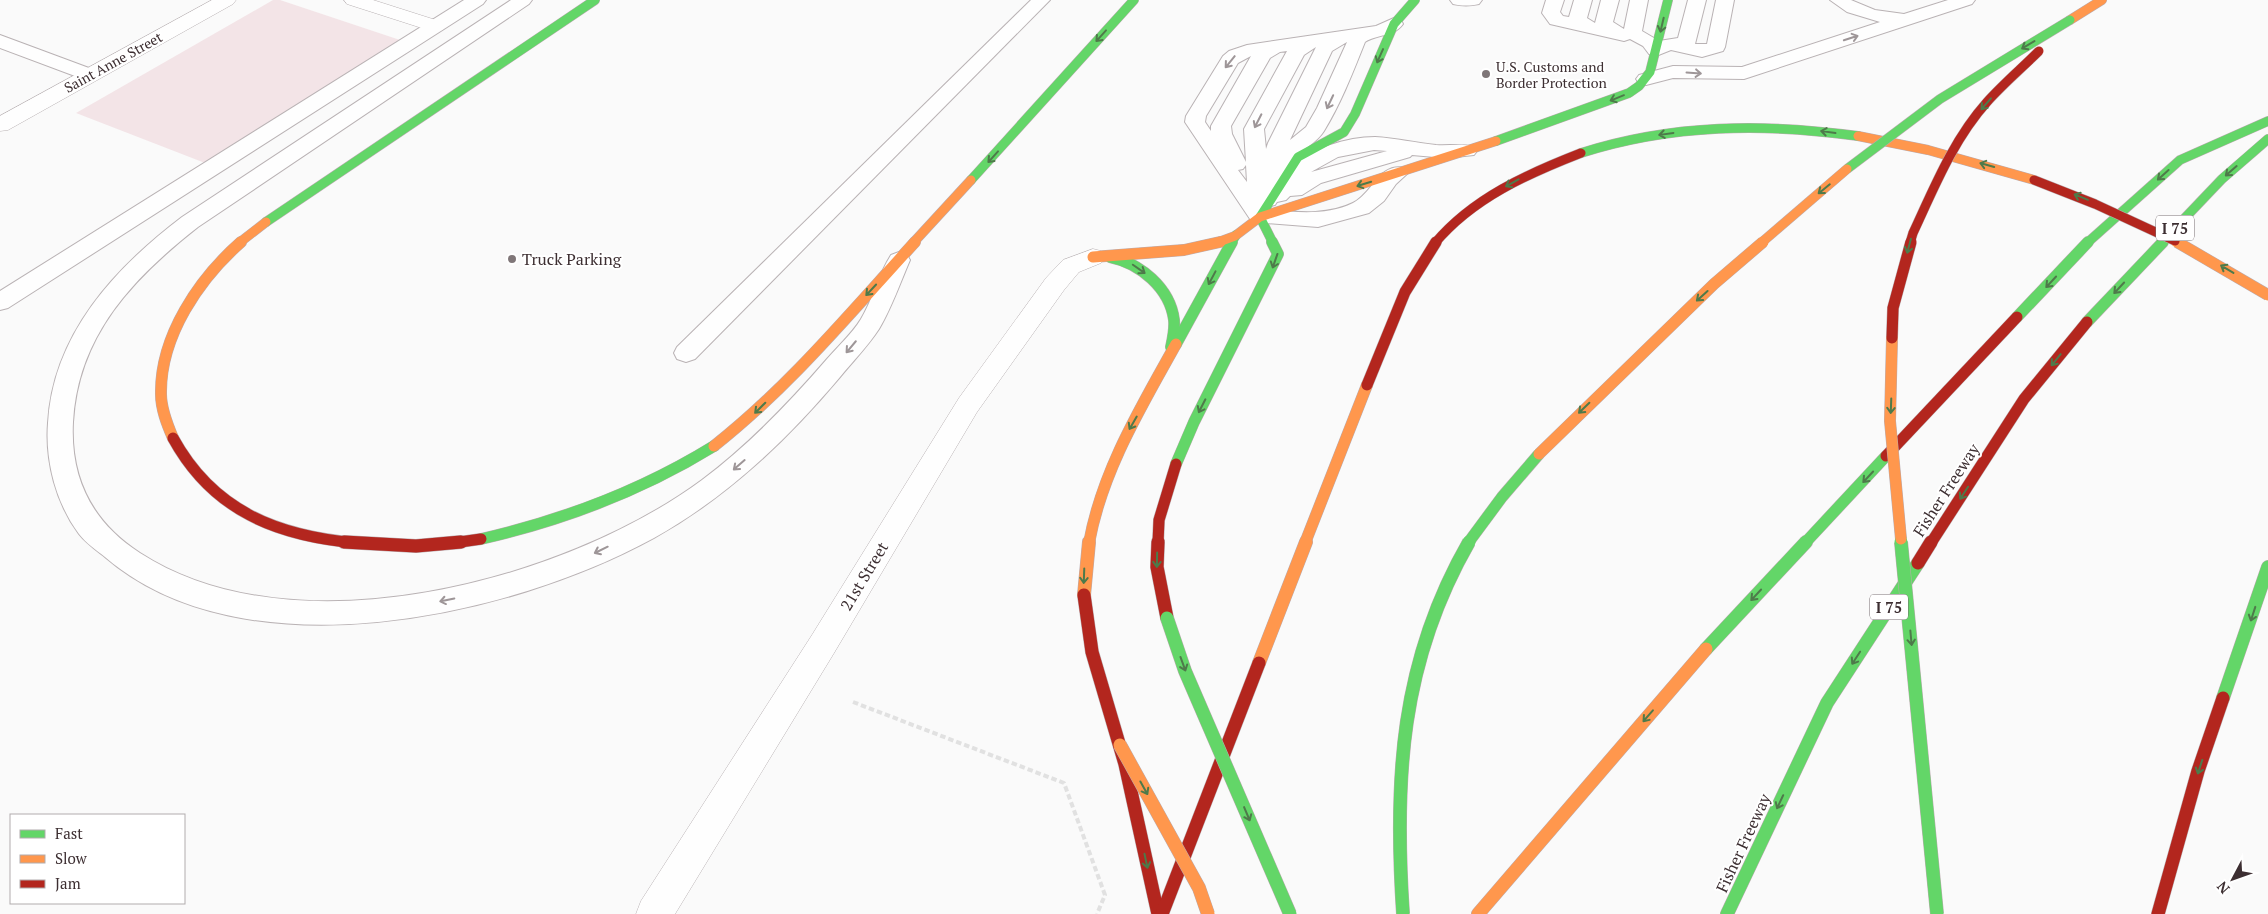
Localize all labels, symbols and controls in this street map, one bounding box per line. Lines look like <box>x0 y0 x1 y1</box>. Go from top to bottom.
one-way arrow <box>1657 16 1666 32</box>
street label: Saint Anne Street <box>61 27 166 97</box>
one-way arrow <box>1095 30 1107 43</box>
one-way arrow <box>1843 33 1858 42</box>
one-way arrow <box>2022 41 2036 51</box>
one-way arrow <box>1375 48 1385 63</box>
one-way arrow <box>1225 56 1236 69</box>
place label: U.S. Customs and Border Protection <box>1496 57 1608 92</box>
marker: U.S. Customs and Border Protection <box>1480 68 1492 80</box>
one-way arrow <box>1686 69 1702 78</box>
one-way arrow <box>1610 93 1625 103</box>
one-way arrow <box>1324 94 1334 109</box>
one-way arrow <box>1981 97 1992 110</box>
one-way arrow <box>1253 113 1262 128</box>
one-way arrow <box>1821 127 1837 137</box>
one-way arrow <box>1658 129 1674 139</box>
one-way arrow <box>987 150 998 163</box>
one-way arrow <box>1980 160 1996 170</box>
one-way arrow <box>2225 165 2238 177</box>
one-way arrow <box>2157 169 2170 181</box>
one-way arrow <box>1356 179 1372 189</box>
one-way arrow <box>1506 179 1520 189</box>
one-way arrow <box>1818 184 1831 195</box>
one-way arrow <box>2074 192 2089 201</box>
road number: I 75 <box>2156 216 2194 240</box>
one-way arrow <box>1904 238 1914 254</box>
place label: Truck Parking <box>522 248 622 270</box>
one-way arrow <box>1270 252 1279 268</box>
marker: Truck Parking <box>506 253 518 265</box>
one-way arrow <box>1132 264 1146 274</box>
one-way arrow <box>2220 264 2234 274</box>
one-way arrow <box>1207 270 1216 285</box>
one-way arrow <box>2045 275 2057 288</box>
one-way arrow <box>2113 281 2125 294</box>
one-way arrow <box>865 284 877 296</box>
one-way arrow <box>1695 290 1708 301</box>
one-way arrow <box>845 341 856 354</box>
one-way arrow <box>2051 353 2062 366</box>
one-way arrow <box>1197 398 1206 413</box>
one-way arrow <box>1886 398 1895 414</box>
one-way arrow <box>754 402 766 414</box>
one-way arrow <box>1578 402 1591 414</box>
one-way arrow <box>1128 415 1138 429</box>
street label: Fisher Freeway <box>1908 439 1985 541</box>
one-way arrow <box>733 460 746 471</box>
one-way arrow <box>1862 470 1874 483</box>
one-way arrow <box>1958 485 1968 499</box>
street label: 21st Street <box>835 537 893 614</box>
one-way arrow <box>594 546 609 556</box>
one-way arrow <box>1152 552 1162 568</box>
one-way arrow <box>1080 568 1089 584</box>
one-way arrow <box>1750 588 1762 601</box>
road number: I 75 <box>1870 594 1908 620</box>
one-way arrow <box>440 596 456 605</box>
one-way arrow <box>2248 605 2257 621</box>
one-way arrow <box>1906 630 1916 646</box>
one-way arrow <box>1851 651 1861 665</box>
one-way arrow <box>1179 656 1188 672</box>
one-way arrow <box>1643 709 1654 722</box>
one-way arrow <box>2194 759 2204 775</box>
one-way arrow <box>1139 780 1149 795</box>
street label: Fisher Freeway <box>1710 789 1776 896</box>
one-way arrow <box>1775 794 1784 809</box>
one-way arrow <box>1243 806 1253 821</box>
legend <box>10 814 185 904</box>
text: Fast <box>55 823 83 843</box>
text: Slow <box>55 848 88 868</box>
one-way arrow <box>1142 852 1151 868</box>
north arrow <box>2208 854 2258 904</box>
text: Jam <box>55 873 81 893</box>
text: N <box>2212 877 2233 898</box>

